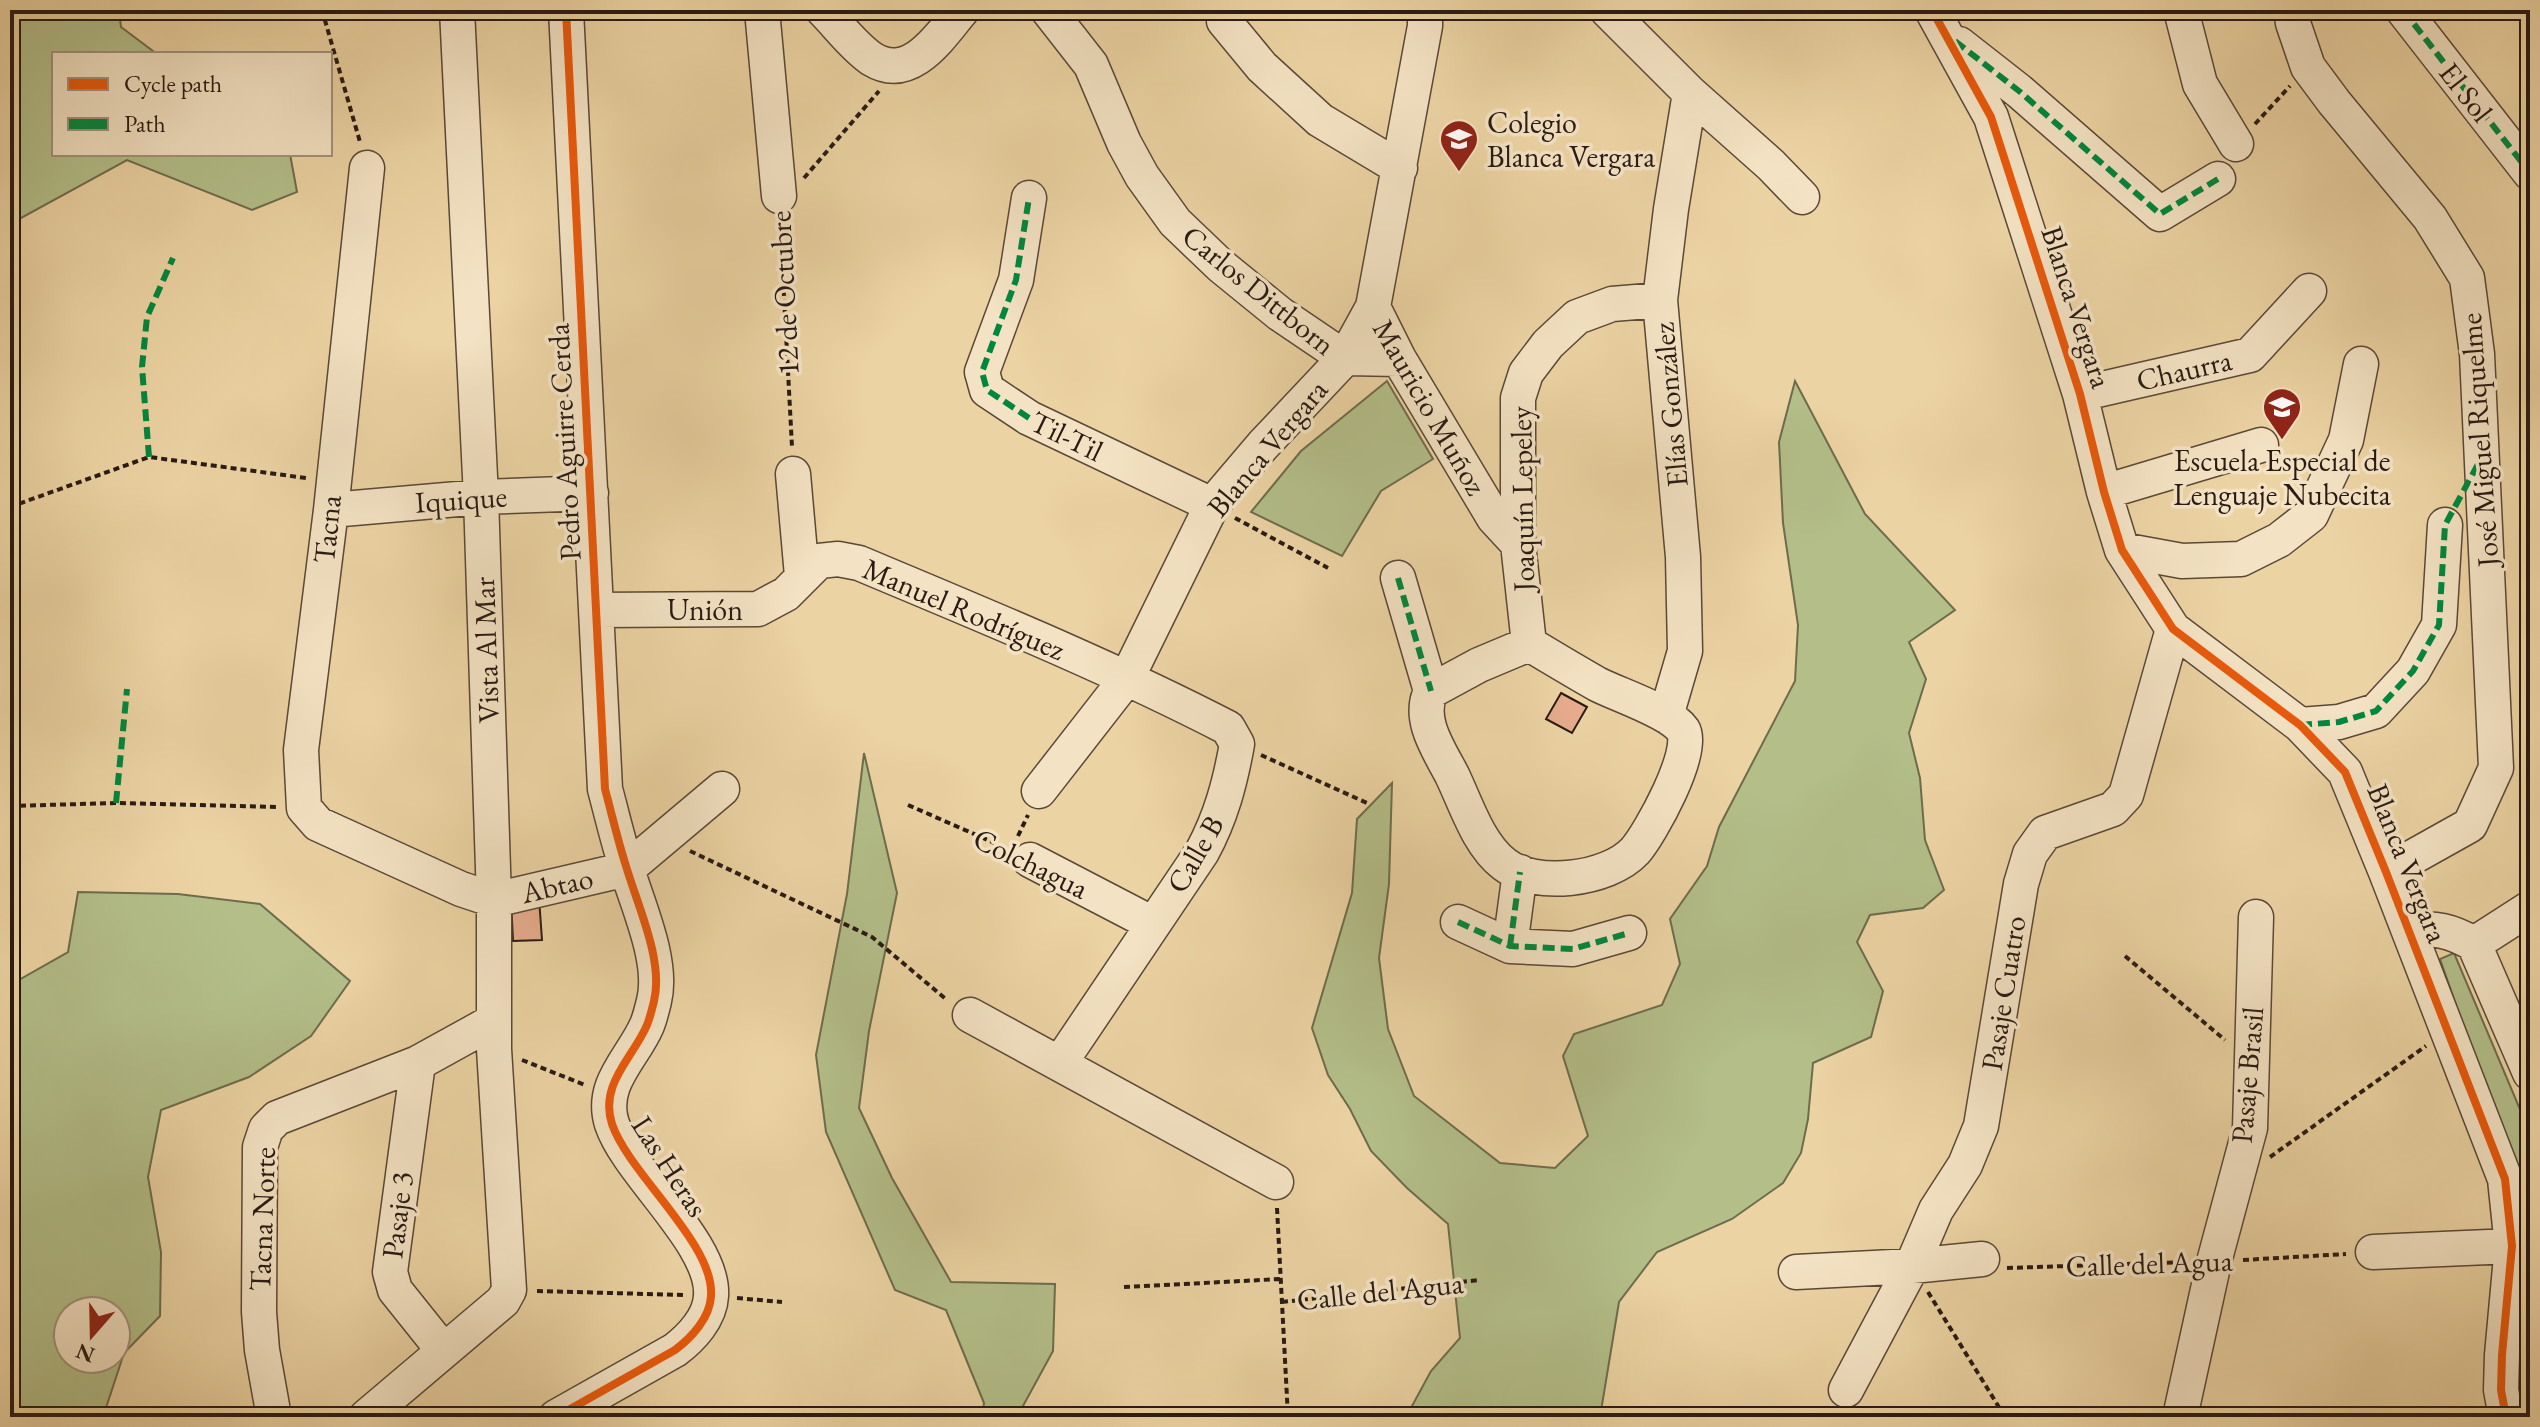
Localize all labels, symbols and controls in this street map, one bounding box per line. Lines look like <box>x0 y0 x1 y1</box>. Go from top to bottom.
legend <box>52 52 332 156</box>
street label: El Sol <box>2430 54 2502 130</box>
text: Cycle path <box>124 68 222 99</box>
place label: Colegio Blanca Vergara <box>1487 103 1655 176</box>
text: Path <box>124 108 166 139</box>
school or university icon: Colegio Blanca Vergara <box>1438 118 1480 173</box>
street label: 12 de Octubre <box>760 209 808 377</box>
street label: Carlos Dittborn <box>1174 216 1344 364</box>
street label: Blanca Vergara <box>2032 221 2122 393</box>
street label: Mauricio Muñoz <box>1364 312 1496 502</box>
street label: José Miguel Riquelme <box>2451 312 2508 571</box>
street label: Elías González <box>1643 320 1697 489</box>
street label: Pedro Aguirre Cerda <box>538 322 590 562</box>
street label: Chaurra <box>2133 340 2235 400</box>
street label: Blanca Vergara <box>1198 371 1336 525</box>
school or university icon: Escuela Especial de Lenguaje Nubecita <box>2261 386 2303 441</box>
street label: Til-Til <box>1024 402 1110 470</box>
street label: Joaquín Lepeley <box>1501 405 1543 595</box>
place label: Escuela Especial de Lenguaje Nubecita <box>2173 441 2391 514</box>
street label: Iquique <box>414 476 508 522</box>
street label: Tacna <box>304 493 350 565</box>
street label: Manuel Rodríguez <box>857 549 1071 669</box>
street label: Vista Al Mar <box>464 576 508 724</box>
street label: Unión <box>667 590 743 629</box>
street label: Blanca Vergara <box>2358 778 2458 948</box>
street label: Calle B <box>1157 808 1233 900</box>
street label: Colchagua <box>967 818 1095 908</box>
street label: Abtao <box>516 858 597 912</box>
street label: Pasaje Cuatro <box>1972 913 2034 1073</box>
street label: Pasaje Brasil <box>2222 1005 2272 1145</box>
street label: Las Heras <box>623 1108 717 1224</box>
street label: Tacna Norte <box>240 1146 284 1292</box>
street label: Pasaje 3 <box>372 1169 422 1261</box>
street label: Calle del Agua <box>2065 1241 2233 1285</box>
street label: Calle del Agua <box>1295 1263 1465 1319</box>
north arrow <box>52 1295 132 1375</box>
text: N <box>72 1337 99 1370</box>

